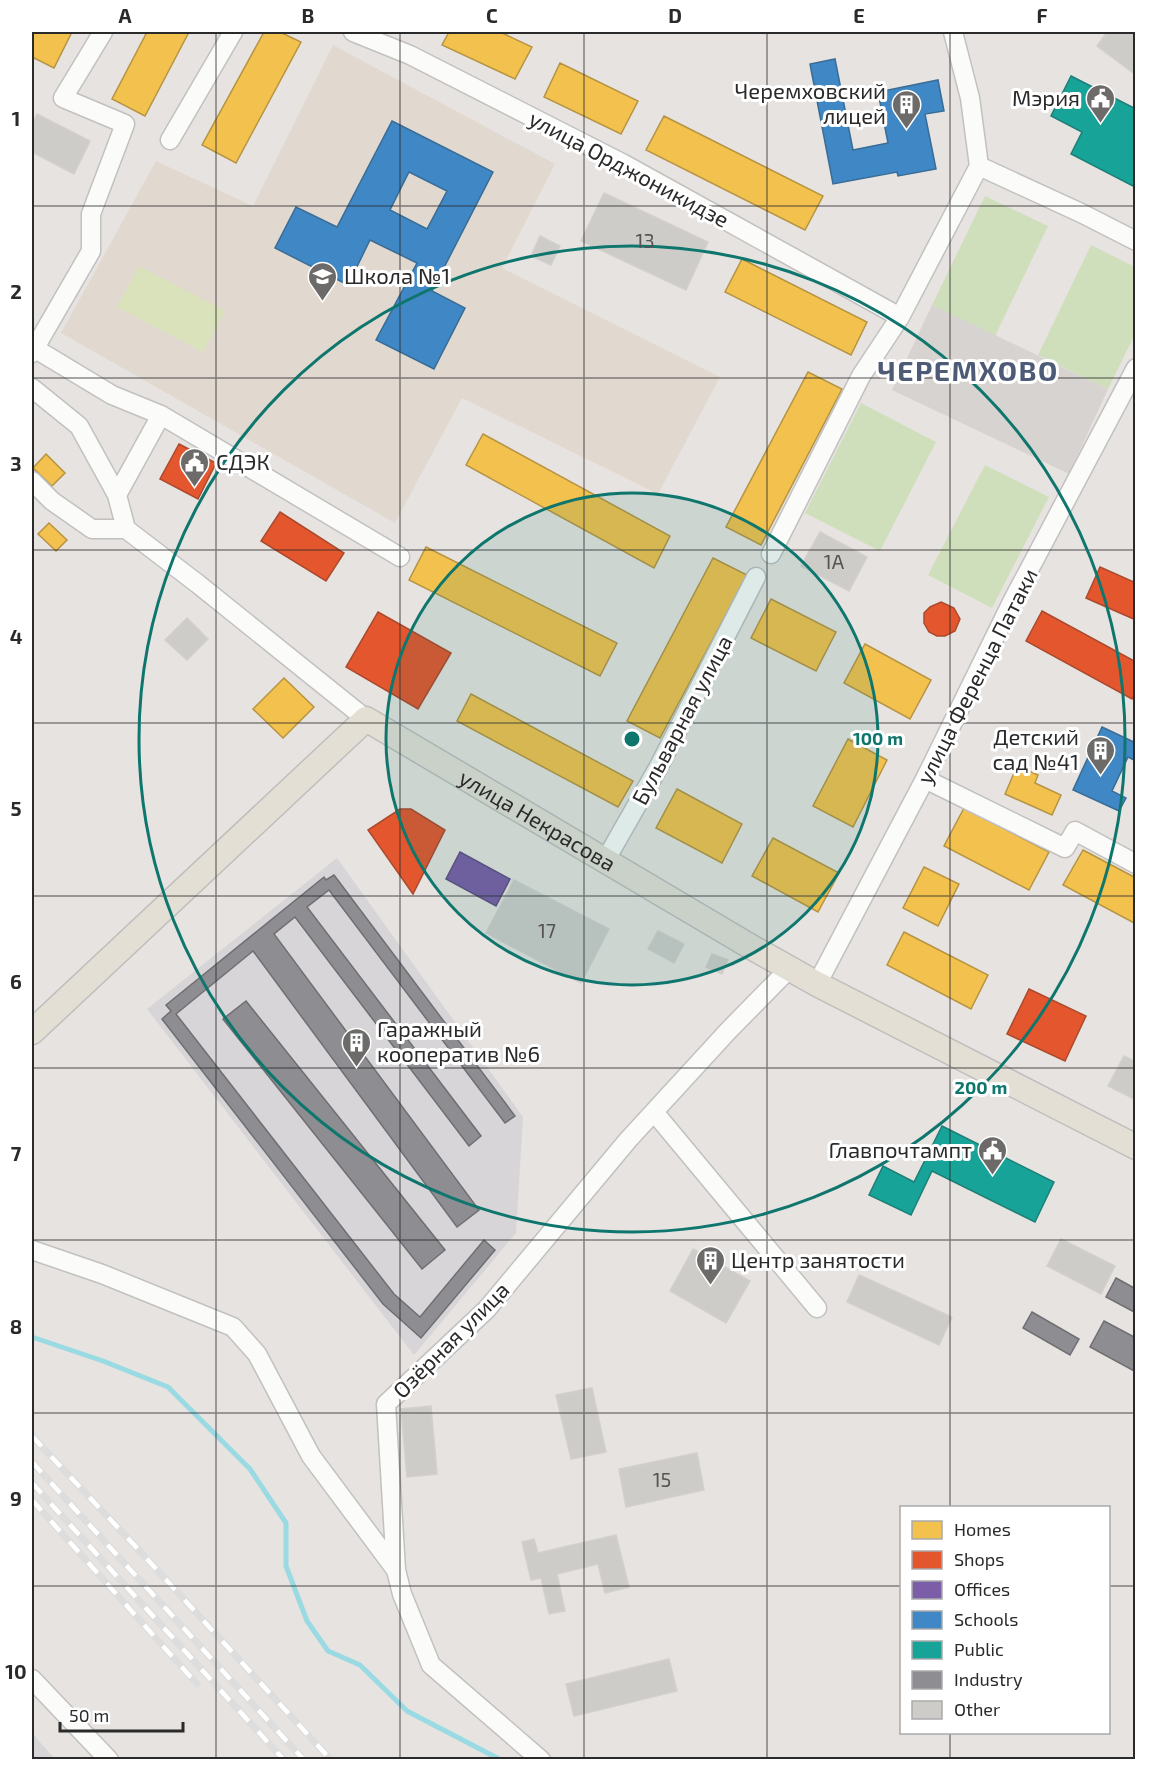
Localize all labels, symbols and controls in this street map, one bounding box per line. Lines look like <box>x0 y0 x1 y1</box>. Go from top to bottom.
text: A <box>118 3 132 27</box>
text: B <box>302 3 314 27</box>
text: C <box>486 3 498 27</box>
text: D <box>668 3 682 27</box>
text: E <box>853 3 865 27</box>
text: F <box>1036 3 1048 27</box>
place label: Черемховский лицей <box>735 77 886 128</box>
public building icon: Мэрия <box>1085 82 1117 124</box>
place label: Мэрия <box>1012 84 1080 110</box>
building icon: Черемховский лицей <box>891 88 923 130</box>
street label: улица Орджоникидзе <box>525 104 734 233</box>
text: 1 <box>12 106 20 130</box>
house number: 13 <box>635 228 655 252</box>
school or university icon: Школа №1 <box>307 260 339 302</box>
place label: Школа №1 <box>344 262 450 288</box>
text: 2 <box>10 279 22 303</box>
district label: ЧЕРЕМХОВО <box>877 353 1059 387</box>
public building icon: СДЭК <box>179 446 211 488</box>
place label: СДЭК <box>216 448 270 474</box>
text: 3 <box>10 451 22 475</box>
house number: 1А <box>824 549 845 573</box>
street label: улица Ференца Патаки <box>910 563 1043 788</box>
text: 4 <box>10 624 23 648</box>
street label: Бульварная улица <box>625 630 738 809</box>
place label: Детский сад №41 <box>992 723 1079 774</box>
text: 100 m <box>853 727 903 749</box>
centre of rings <box>622 729 642 749</box>
building icon: Детский сад №41 <box>1084 734 1116 776</box>
street label: улица Некрасова <box>455 763 621 876</box>
text: 5 <box>10 796 22 820</box>
house number: 17 <box>538 918 556 942</box>
text: 6 <box>10 969 22 993</box>
place label: Гаражный кооператив №6 <box>377 1015 540 1066</box>
building icon: Гаражный кооператив №6 <box>340 1026 372 1068</box>
text: 200 m <box>955 1076 1007 1098</box>
public building icon: Главпочтампт <box>977 1134 1009 1176</box>
place label: Главпочтампт <box>828 1136 972 1162</box>
text: 7 <box>11 1141 22 1165</box>
building icon: Центр занятости <box>694 1244 726 1286</box>
place label: Центр занятости <box>731 1246 905 1272</box>
street label: Озёрная улица <box>387 1276 514 1403</box>
text: 8 <box>10 1314 22 1338</box>
house number: 15 <box>653 1467 671 1491</box>
text: 9 <box>10 1486 22 1510</box>
legend <box>900 1506 1110 1734</box>
text: Homes <box>954 1518 1011 1540</box>
text: Shops <box>954 1548 1004 1570</box>
text: Offices <box>954 1578 1010 1600</box>
text: Schools <box>954 1608 1018 1630</box>
text: Public <box>954 1638 1004 1660</box>
text: 10 <box>5 1659 27 1683</box>
text: Industry <box>954 1668 1023 1690</box>
scale bar <box>60 1695 183 1733</box>
text: Other <box>954 1698 1000 1720</box>
text: 50 m <box>69 1704 109 1726</box>

